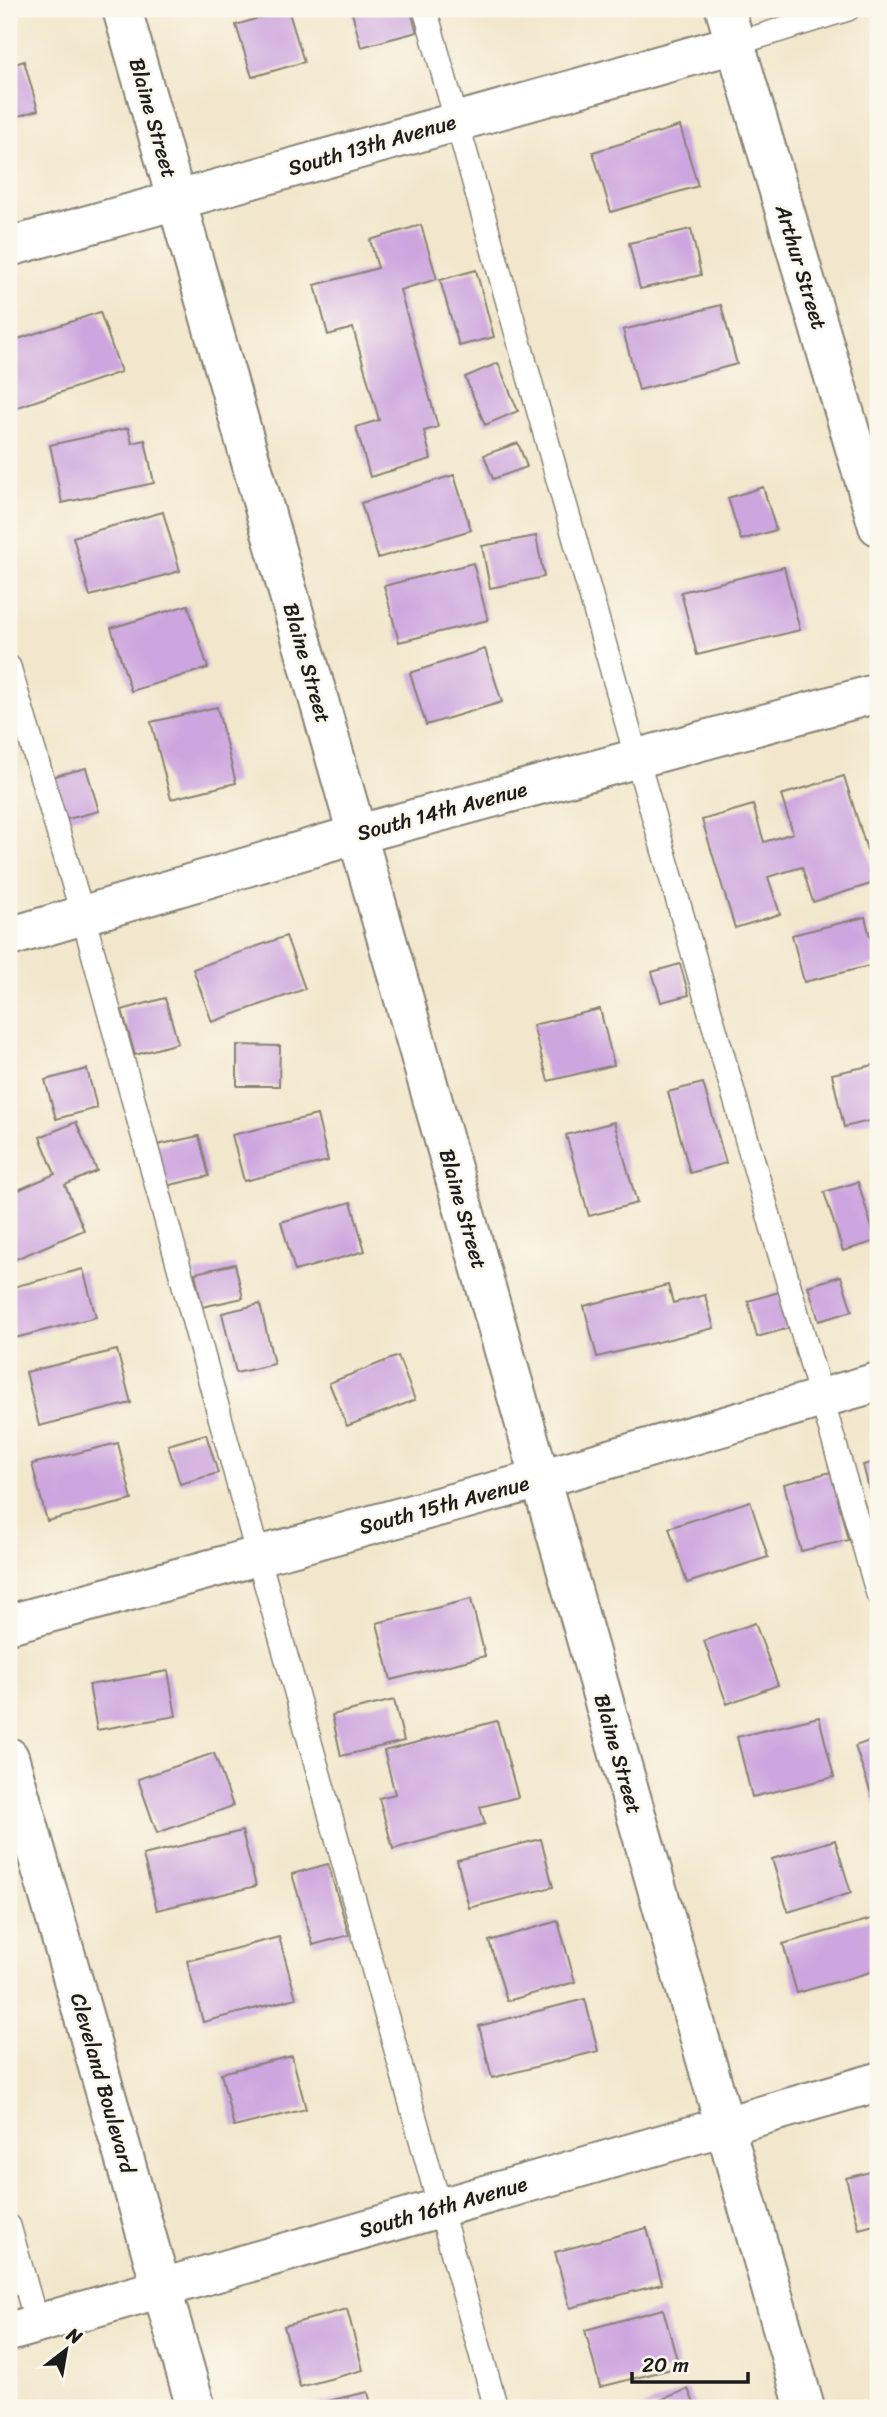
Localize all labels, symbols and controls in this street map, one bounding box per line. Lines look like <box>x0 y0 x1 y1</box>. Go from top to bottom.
street label: Blaine Street <box>118 53 188 183</box>
street label: South 13th Avenue <box>283 103 461 187</box>
street label: Arthur Street <box>764 199 838 334</box>
street label: Blaine Street <box>272 598 342 728</box>
street label: South 14th Avenue <box>353 770 531 852</box>
street label: Blaine Street <box>428 1144 498 1274</box>
street label: South 15th Avenue <box>355 1464 533 1546</box>
street label: Blaine Street <box>583 1689 653 1819</box>
street label: Cleveland Boulevard <box>59 1988 147 2180</box>
street label: South 16th Avenue <box>354 2165 532 2249</box>
north arrow <box>32 2316 102 2386</box>
text: N <box>59 2318 89 2354</box>
scale bar <box>632 2340 747 2384</box>
text: 20 m <box>642 2346 689 2384</box>

